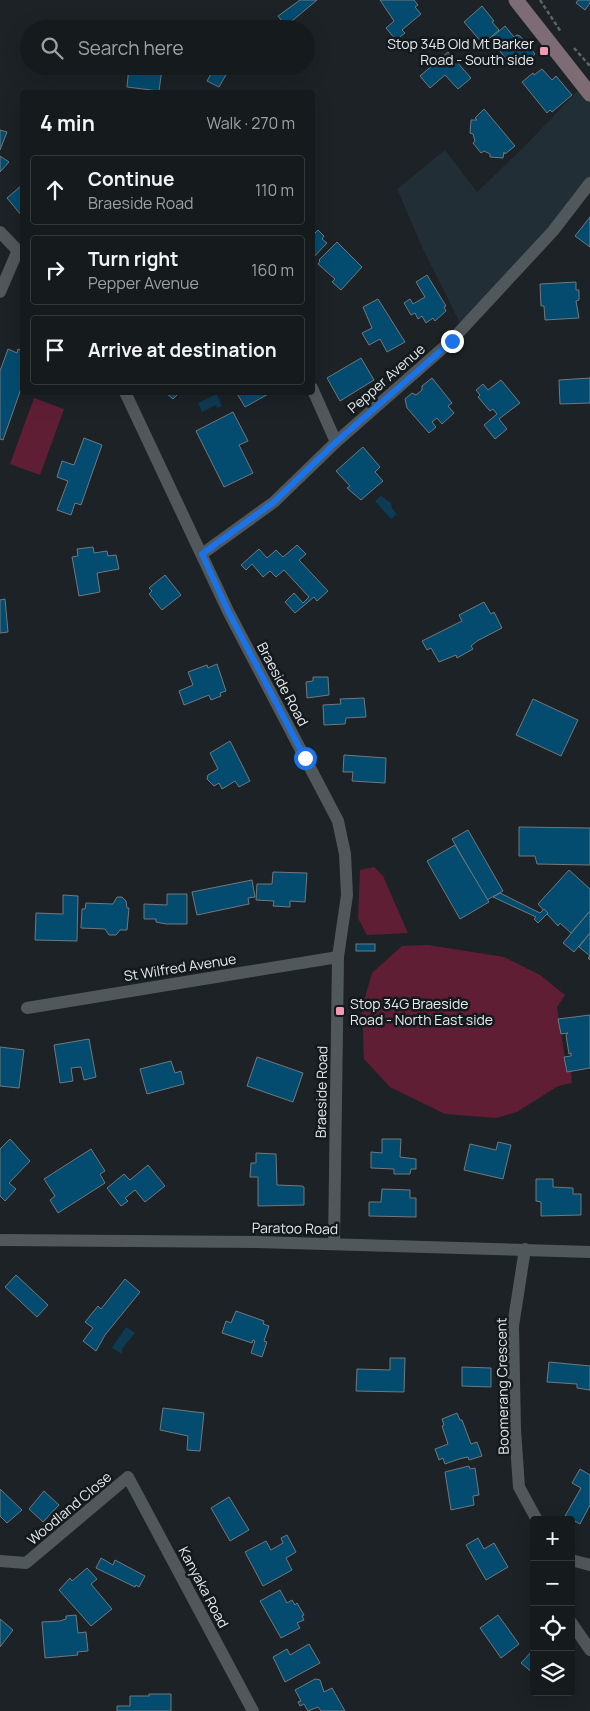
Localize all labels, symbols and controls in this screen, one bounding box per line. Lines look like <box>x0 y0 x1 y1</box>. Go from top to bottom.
search box <box>20 20 315 75</box>
icon: search <box>38 34 66 62</box>
place label: Stop 34B Old Mt Barker Road - South side <box>387 34 534 69</box>
text: Search here <box>78 35 184 61</box>
marker: Stop 34B Old Mt Barker Road - South side <box>538 45 550 57</box>
text: 4 min <box>40 109 95 137</box>
text: Walk · 270 m <box>206 112 295 134</box>
text: Continue <box>88 166 174 192</box>
icon: ahead <box>41 176 69 204</box>
text: 110 m <box>255 179 294 201</box>
text: Braeside Road <box>88 192 194 214</box>
text: Turn right <box>88 246 178 272</box>
icon: right <box>41 256 69 284</box>
text: 160 m <box>251 259 294 281</box>
text: Pepper Avenue <box>88 272 199 294</box>
route end <box>441 330 464 353</box>
icon: arrive <box>41 336 69 364</box>
text: Arrive at destination <box>88 337 277 363</box>
street label: Pepper Avenue <box>343 339 429 417</box>
street label: Braeside Road <box>253 639 313 729</box>
route start <box>294 747 317 770</box>
street label: St Wilfred Avenue <box>122 949 238 985</box>
place label: Stop 34G Braeside Road - North East side <box>350 994 493 1029</box>
marker: Stop 34G Braeside Road - North East side <box>334 1005 346 1017</box>
street label: Braeside Road <box>311 1046 331 1138</box>
street label: Paratoo Road <box>252 1218 338 1238</box>
street label: Boomerang Crescent <box>491 1317 513 1455</box>
street label: Woodland Close <box>23 1467 115 1549</box>
map controls <box>530 1516 575 1696</box>
button: + <box>530 1516 575 1561</box>
street label: Kanyaka Road <box>175 1543 233 1631</box>
button: − <box>530 1561 575 1606</box>
button: locate <box>530 1606 575 1651</box>
button: layers <box>530 1651 575 1696</box>

